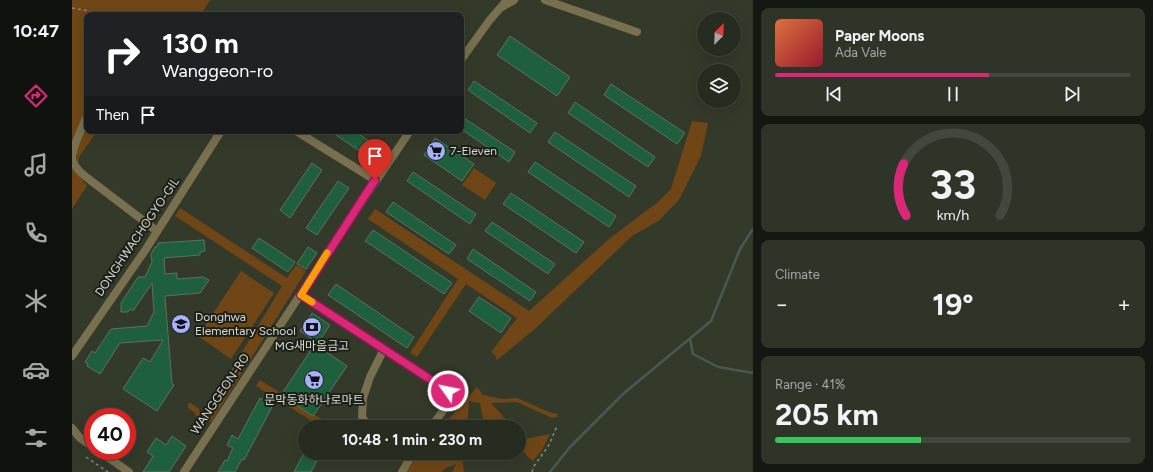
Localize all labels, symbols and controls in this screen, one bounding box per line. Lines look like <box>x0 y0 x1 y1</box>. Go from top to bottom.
north arrow <box>697 12 741 56</box>
map controls <box>697 12 741 108</box>
text: 10:47 <box>13 20 59 42</box>
text: 130 m <box>162 26 239 60</box>
text: Paper Moons <box>835 27 924 45</box>
icon: right <box>96 28 148 80</box>
text: Ada Vale <box>835 45 886 60</box>
text: Wanggeon-ro <box>162 60 273 82</box>
button: layers <box>697 64 741 108</box>
icon: directions <box>22 82 50 110</box>
icon: previous <box>823 83 845 105</box>
icon: pause <box>942 83 964 105</box>
icon: next <box>1061 83 1083 105</box>
icon: arrive <box>137 104 159 126</box>
text: Then <box>96 106 129 124</box>
pin <box>358 139 392 180</box>
supermarket icon: 7-Eleven <box>425 140 447 162</box>
place label: 7-Eleven <box>450 144 497 158</box>
icon: arrive <box>364 145 386 167</box>
icon: music <box>22 151 50 179</box>
text: 33 <box>930 159 976 209</box>
street label: DONGHWACHOGYO-GIL <box>92 174 182 299</box>
text: km/h <box>937 206 969 224</box>
icon: phone <box>22 219 50 247</box>
text: Climate <box>775 267 820 282</box>
text: 19° <box>932 286 974 323</box>
icon: climate <box>22 287 50 315</box>
text: − <box>775 291 789 318</box>
text: + <box>1117 291 1131 318</box>
place label: Donghwa Elementary School <box>195 310 296 338</box>
school or university icon: Donghwa Elementary School <box>170 313 192 335</box>
bank icon: MG새마을금고 <box>301 316 323 338</box>
place label: MG새마을금고 <box>275 339 349 353</box>
street label: WANGGEON-RO <box>188 351 252 437</box>
icon: car <box>22 356 50 384</box>
supermarket icon: 문막동화하나로마트 <box>303 369 325 391</box>
position arrow <box>427 370 469 412</box>
text: Range · 41% <box>775 377 845 392</box>
place label: 문막동화하나로마트 <box>264 393 364 407</box>
text: 205 km <box>775 396 879 433</box>
speed limit sign: 40 <box>84 408 136 460</box>
icon: filters <box>22 424 50 452</box>
text: 10:48 · 1 min · 230 m <box>342 431 482 449</box>

